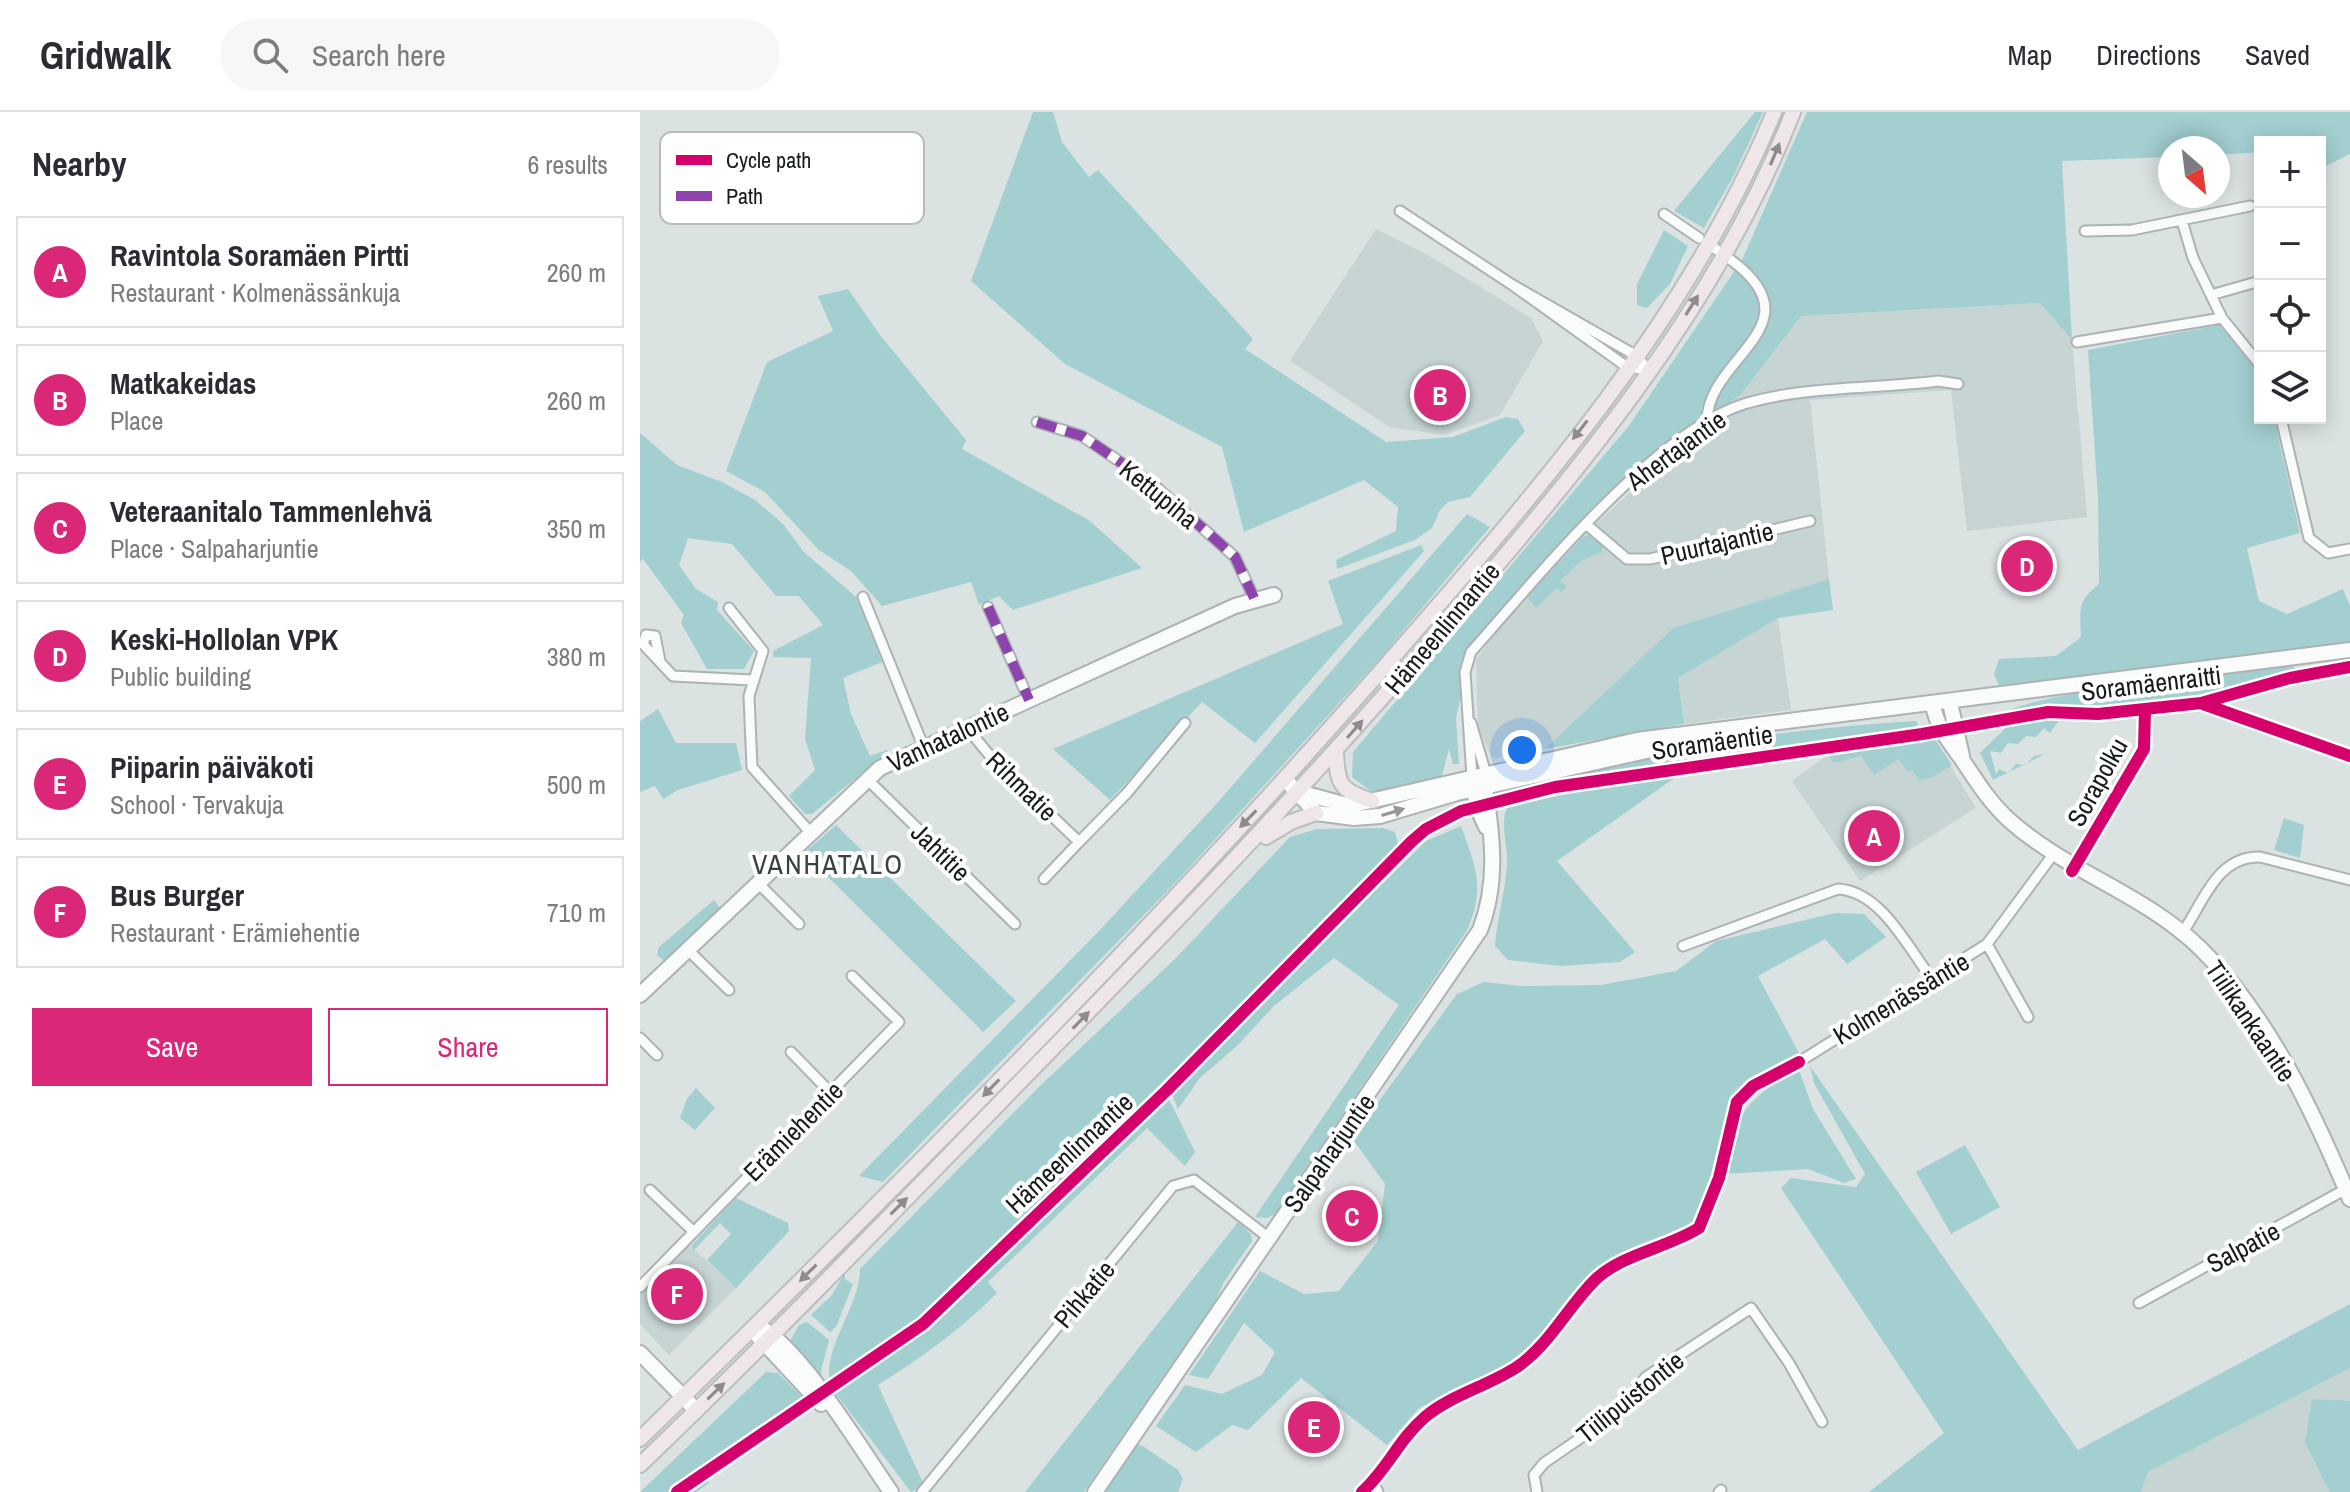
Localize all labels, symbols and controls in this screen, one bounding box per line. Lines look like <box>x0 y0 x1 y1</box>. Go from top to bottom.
search box <box>220 19 780 91</box>
text: Gridwalk <box>40 30 172 81</box>
icon: search <box>248 33 292 77</box>
text: Search here <box>312 35 446 75</box>
text: Map <box>2008 36 2052 74</box>
text: Directions <box>2096 36 2201 74</box>
text: Saved <box>2245 36 2310 74</box>
legend <box>660 132 924 224</box>
north arrow <box>2158 136 2230 208</box>
map controls <box>2254 136 2326 424</box>
button: + <box>2254 136 2326 208</box>
text: Nearby <box>32 141 127 187</box>
one-way arrow <box>1769 142 1782 166</box>
text: Cycle path <box>726 145 811 175</box>
text: 6 results <box>527 147 608 182</box>
text: Path <box>726 181 763 211</box>
button: − <box>2254 208 2326 280</box>
text: Ravintola Soramäen Pirtti <box>110 235 409 275</box>
text: A <box>52 255 68 290</box>
text: 260 m <box>547 255 606 290</box>
text: Restaurant · Kolmenässänkuja <box>110 275 400 310</box>
button: locate <box>2254 280 2326 352</box>
one-way arrow <box>1685 294 1699 316</box>
button: layers <box>2254 352 2326 424</box>
text: Matkakeidas <box>110 363 256 403</box>
pin: B <box>1414 365 1466 425</box>
text: B <box>52 383 68 418</box>
text: 260 m <box>547 383 606 418</box>
street label: Ahertajantie <box>1618 402 1733 499</box>
text: Place <box>110 403 163 438</box>
one-way arrow <box>1573 420 1589 440</box>
street label: Kettupiha <box>1113 452 1206 536</box>
text: Veteraanitalo Tammenlehvä <box>110 491 432 531</box>
text: C <box>52 511 68 546</box>
text: 350 m <box>547 511 606 546</box>
street label: Puurtajantie <box>1657 513 1777 573</box>
text: Place · Salpaharjuntie <box>110 531 319 566</box>
pin: D <box>2001 536 2053 596</box>
street label: Hämeenlinnantie <box>1376 555 1508 701</box>
text: Keski-Hollolan VPK <box>110 619 338 659</box>
text: D <box>52 639 68 674</box>
text: 380 m <box>547 639 606 674</box>
street label: Soramäenraitti <box>2079 657 2223 709</box>
text: Public building <box>110 659 251 694</box>
street label: Vanhatalontie <box>882 694 1014 780</box>
street label: Soramäentie <box>1649 716 1775 768</box>
one-way arrow <box>1346 720 1363 740</box>
your location <box>1502 730 1542 770</box>
street label: Sorapolku <box>2058 732 2136 832</box>
street label: Rihmatie <box>979 743 1065 829</box>
text: Piiparin päiväkoti <box>110 747 314 787</box>
text: E <box>53 767 67 802</box>
text: 500 m <box>547 767 606 802</box>
text: School · Tervakuja <box>110 787 284 822</box>
one-way arrow <box>1382 805 1406 818</box>
pin: A <box>1848 806 1900 866</box>
one-way arrow <box>1239 809 1258 828</box>
street label: Jahtitie <box>904 815 978 889</box>
district label: VANHATALO <box>752 845 904 883</box>
text: Bus Burger <box>110 875 244 915</box>
text: F <box>53 895 67 930</box>
text: 710 m <box>547 895 606 930</box>
text: Restaurant · Erämiehentie <box>110 915 360 950</box>
street label: Kolmenässäntie <box>1826 944 1976 1052</box>
street label: Tiilikankaantie <box>2198 953 2304 1089</box>
button: Save <box>32 1008 312 1086</box>
button: Share <box>328 1008 608 1086</box>
one-way arrow <box>1071 1011 1089 1030</box>
street label: Erämiehentie <box>735 1073 851 1189</box>
one-way arrow <box>982 1078 1001 1097</box>
street label: Hämeenlinnantie <box>998 1085 1140 1221</box>
street label: Salpaharjuntie <box>1275 1087 1383 1219</box>
pin: C <box>1326 1186 1378 1246</box>
one-way arrow <box>889 1197 908 1216</box>
street label: Salpatie <box>2200 1213 2286 1281</box>
street label: Pihkatie <box>1045 1253 1123 1335</box>
one-way arrow <box>799 1263 818 1282</box>
pin: F <box>651 1264 703 1324</box>
street label: Tiilipuistontie <box>1569 1343 1691 1451</box>
one-way arrow <box>706 1382 725 1401</box>
pin: E <box>1288 1397 1340 1457</box>

